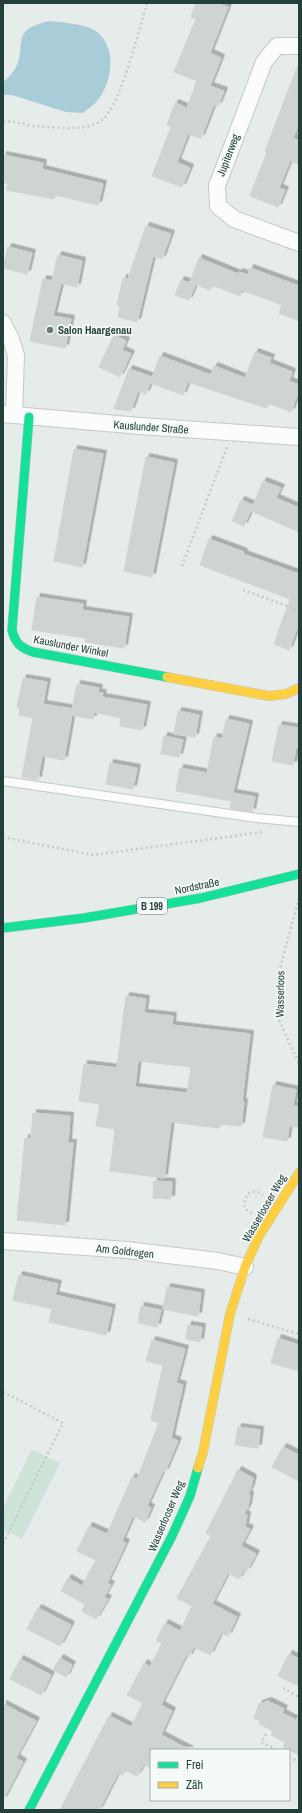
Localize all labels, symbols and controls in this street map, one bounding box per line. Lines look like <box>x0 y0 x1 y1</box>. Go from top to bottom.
street label: Jupiterweg <box>214 132 242 178</box>
place label: Salon Haargenau <box>58 323 132 337</box>
marker: Salon Haargenau <box>45 325 55 335</box>
street label: Kauslunder Straße <box>113 417 189 437</box>
street label: Kauslunder Winkel <box>33 632 109 660</box>
street label: Nordstraße <box>173 874 221 898</box>
road number: B 199 <box>137 898 167 914</box>
street label: Wasserloos <box>273 970 287 1018</box>
street label: Wasserlooser Weg <box>239 1172 289 1244</box>
street label: Am Goldregen <box>94 1241 155 1261</box>
street label: Wasserlooser Weg <box>145 1478 187 1554</box>
legend <box>150 1749 290 1801</box>
text: Frei <box>186 1757 204 1773</box>
text: Zäh <box>186 1777 203 1793</box>

